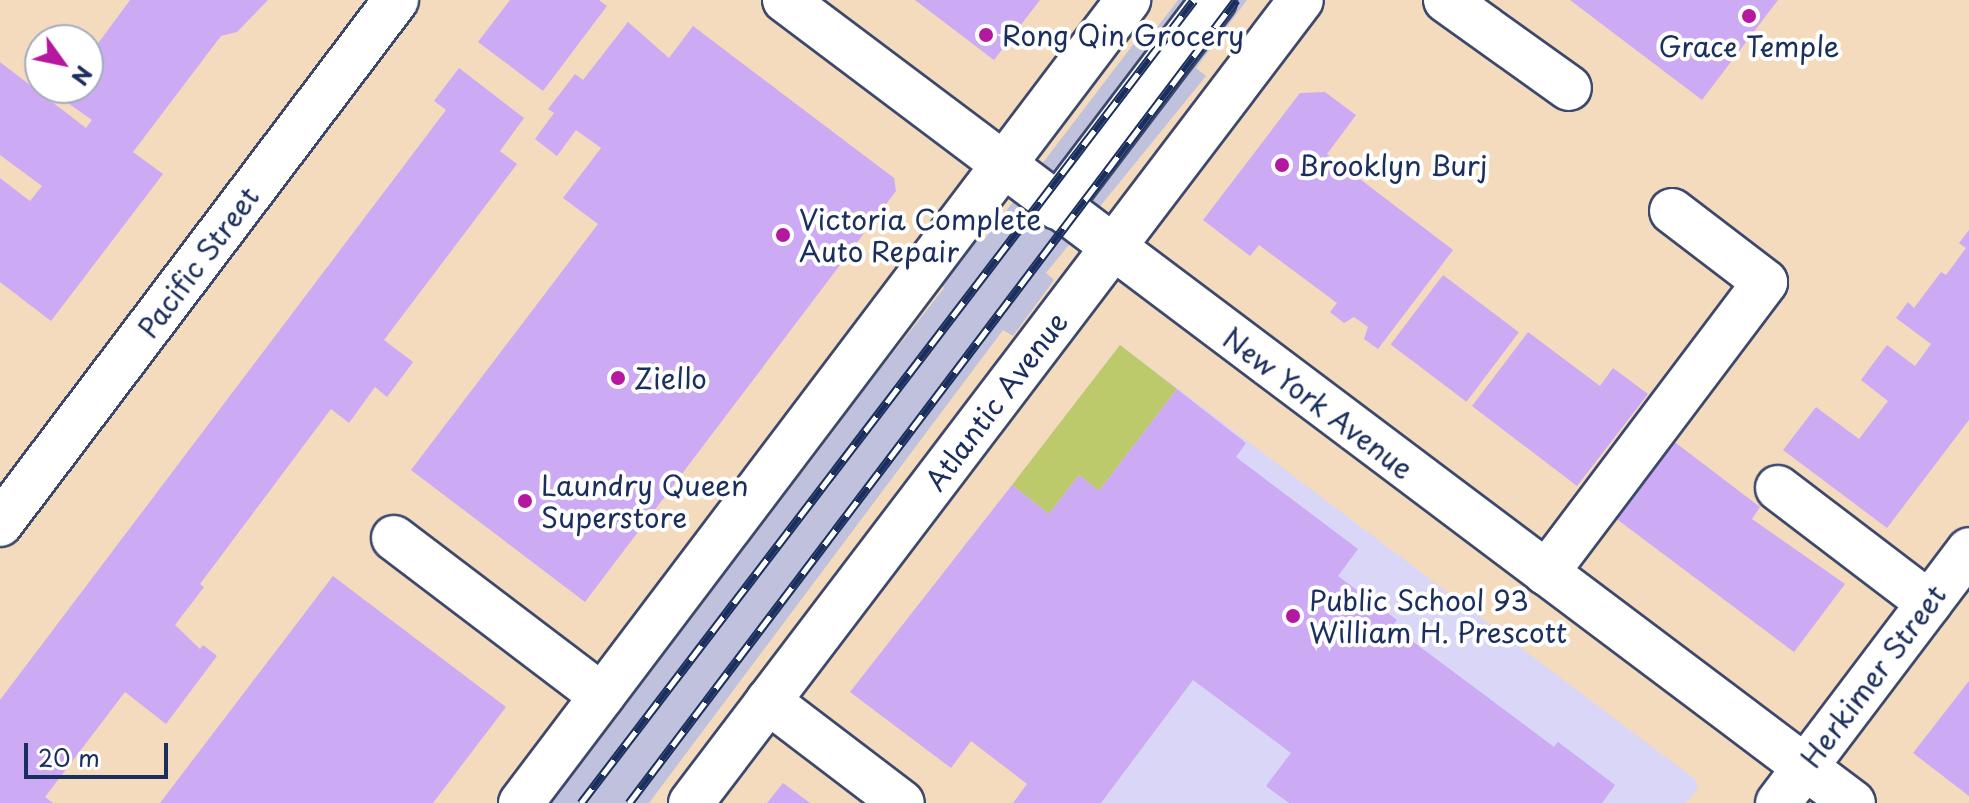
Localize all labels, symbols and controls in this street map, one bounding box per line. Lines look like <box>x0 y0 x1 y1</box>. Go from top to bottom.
marker: Grace Temple <box>1740 7 1758 25</box>
place label: Rong Qin Grocery <box>1002 18 1243 52</box>
north arrow <box>24 24 104 104</box>
marker: Rong Qin Grocery <box>977 26 995 44</box>
place label: Grace Temple <box>1657 29 1841 63</box>
text: N <box>64 60 101 93</box>
place label: Brooklyn Burj <box>1298 148 1486 182</box>
marker: Brooklyn Burj <box>1273 156 1291 174</box>
street label: Pacific Street <box>130 179 266 345</box>
place label: Victoria Complete Auto Repair <box>799 202 1042 268</box>
marker: Victoria Complete Auto Repair <box>774 226 792 244</box>
street label: Atlantic Avenue <box>919 306 1073 496</box>
street label: New York Avenue <box>1216 320 1420 486</box>
place label: Ziello <box>634 361 707 395</box>
marker: Ziello <box>609 369 627 387</box>
place label: Laundry Queen Superstore <box>541 468 749 534</box>
marker: Laundry Queen Superstore <box>516 492 534 510</box>
street label: Herkimer Street <box>1793 578 1953 774</box>
place label: Public School 93 William H. Prescott <box>1309 583 1570 649</box>
marker: Public School 93 William H. Prescott <box>1284 607 1302 625</box>
scale bar <box>28 727 172 777</box>
text: 20 m <box>38 739 100 775</box>

